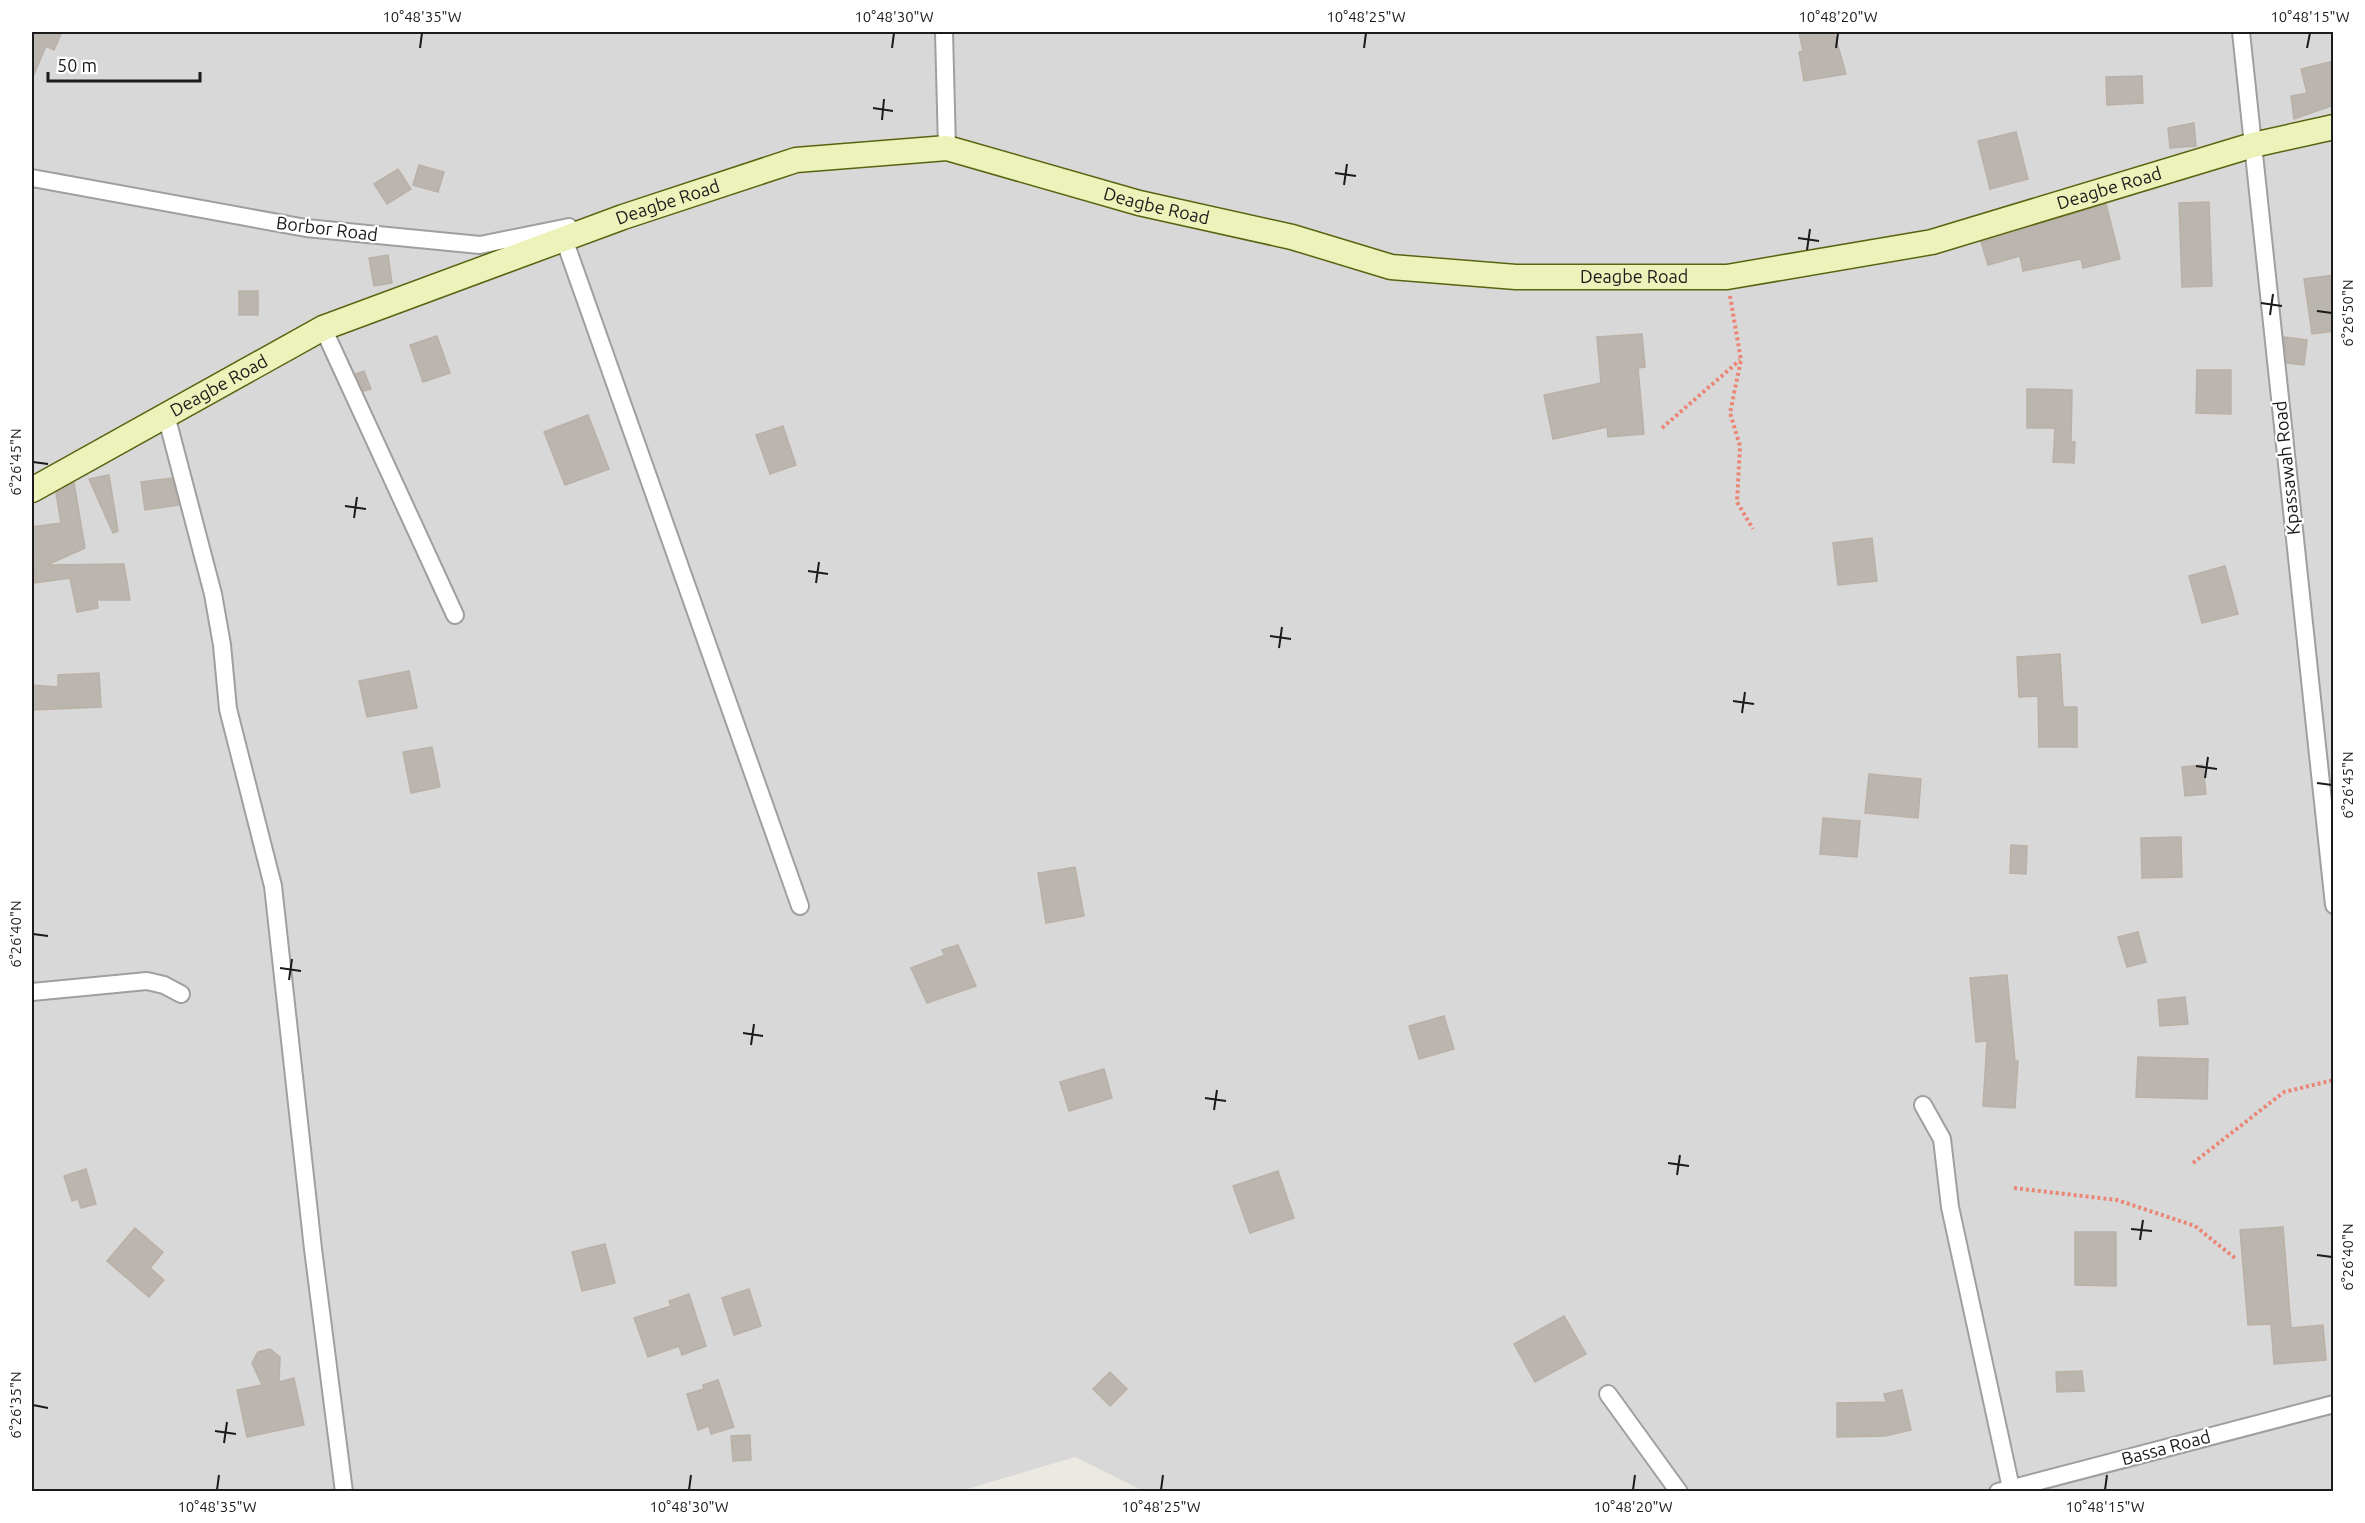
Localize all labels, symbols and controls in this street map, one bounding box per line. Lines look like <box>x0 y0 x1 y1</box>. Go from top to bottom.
text: 10°48'35"W <box>382 8 462 25</box>
text: 10°48'30"W <box>854 8 934 25</box>
text: 10°48'25"W <box>1326 8 1406 25</box>
text: 10°48'20"W <box>1798 8 1878 25</box>
text: 10°48'15"W <box>2270 8 2350 25</box>
scale bar <box>48 45 200 83</box>
text: 50 m <box>57 55 97 75</box>
street label: Deagbe Road <box>2054 162 2164 213</box>
street label: Deagbe Road <box>612 175 722 228</box>
street label: Deagbe Road <box>1101 182 1212 227</box>
street label: Borbor Road <box>275 212 379 244</box>
street label: Deagbe Road <box>1580 266 1688 286</box>
text: 6°26'50"N <box>2339 279 2356 347</box>
street label: Deagbe Road <box>166 350 271 420</box>
street label: Kpassawah Road <box>2269 400 2303 536</box>
text: 6°26'45"N <box>7 428 24 496</box>
text: 6°26'45"N <box>2339 751 2356 819</box>
text: 6°26'40"N <box>7 900 24 968</box>
text: 6°26'40"N <box>2339 1223 2356 1291</box>
text: 6°26'35"N <box>7 1371 24 1439</box>
street label: Bassa Road <box>2119 1426 2212 1468</box>
text: 10°48'35"W <box>177 1498 257 1515</box>
text: 10°48'30"W <box>649 1498 729 1515</box>
text: 10°48'25"W <box>1121 1498 1201 1515</box>
text: 10°48'20"W <box>1593 1498 1673 1515</box>
text: 10°48'15"W <box>2065 1498 2145 1515</box>

